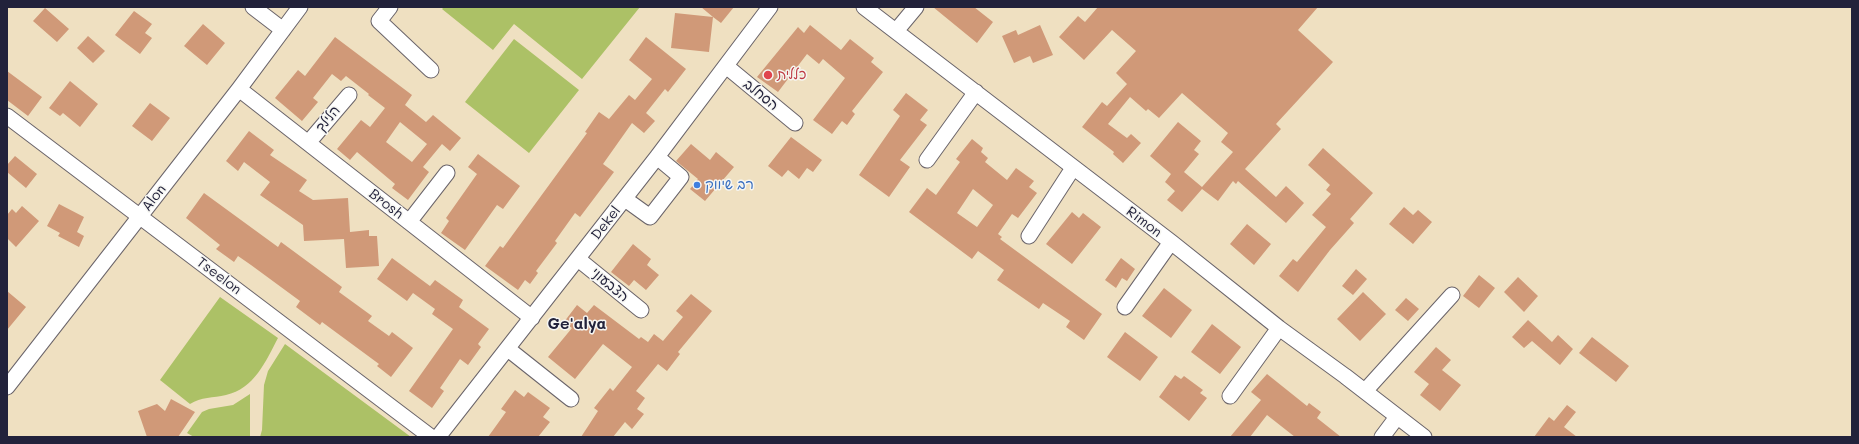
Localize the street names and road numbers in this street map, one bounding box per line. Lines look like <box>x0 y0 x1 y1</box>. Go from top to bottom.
street label: הסחלב <box>740 76 782 114</box>
street label: הלילך <box>312 102 344 136</box>
street label: Alon <box>138 181 170 215</box>
street label: Brosh <box>366 185 406 223</box>
street label: Dekel <box>588 203 624 243</box>
street label: Rimon <box>1123 203 1165 241</box>
street label: Tseelon <box>193 254 245 298</box>
street label: הצבעוני <box>588 264 632 306</box>

